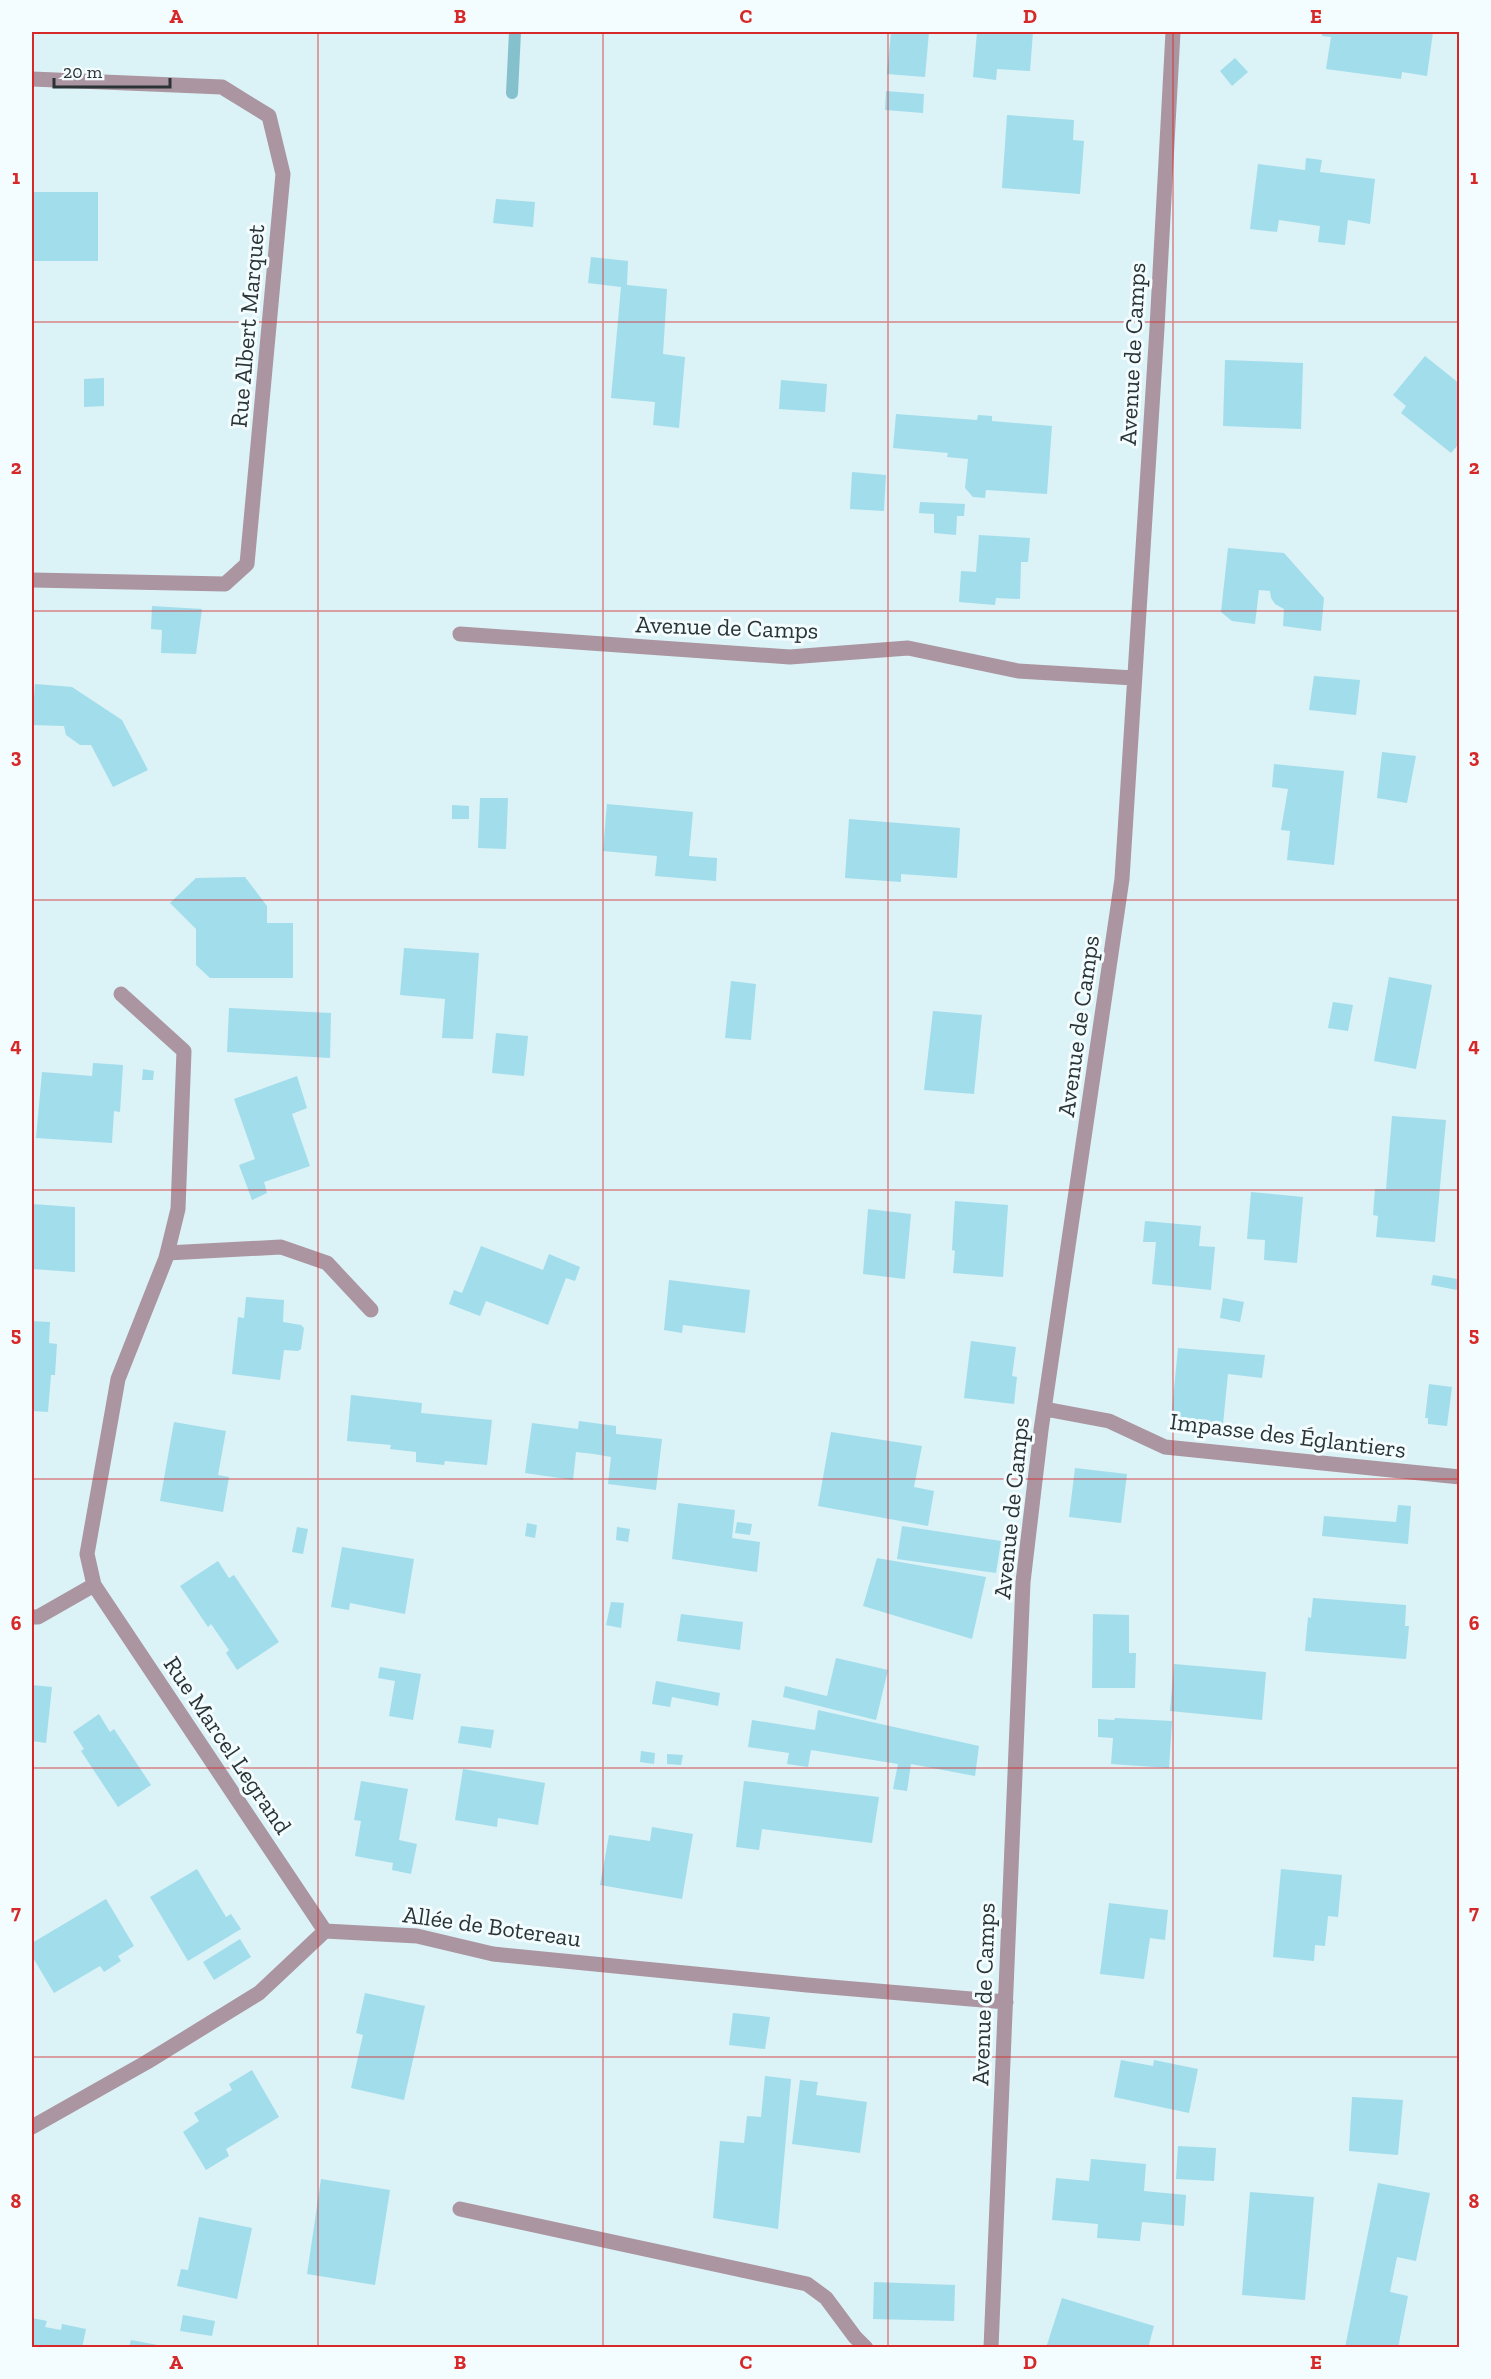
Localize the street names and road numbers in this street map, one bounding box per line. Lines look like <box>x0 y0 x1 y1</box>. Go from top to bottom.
street label: Rue Albert Marquet <box>224 223 270 429</box>
street label: Avenue de Camps <box>1113 262 1151 446</box>
street label: Avenue de Camps <box>635 609 819 645</box>
street label: Avenue de Camps <box>1051 933 1105 1119</box>
street label: Impasse des Églantiers <box>1168 1406 1408 1464</box>
street label: Avenue de Camps <box>987 1416 1035 1600</box>
street label: Rue Marcel Legrand <box>158 1651 298 1839</box>
street label: Allée de Botereau <box>401 1899 583 1953</box>
street label: Avenue de Camps <box>965 1902 1001 2086</box>

